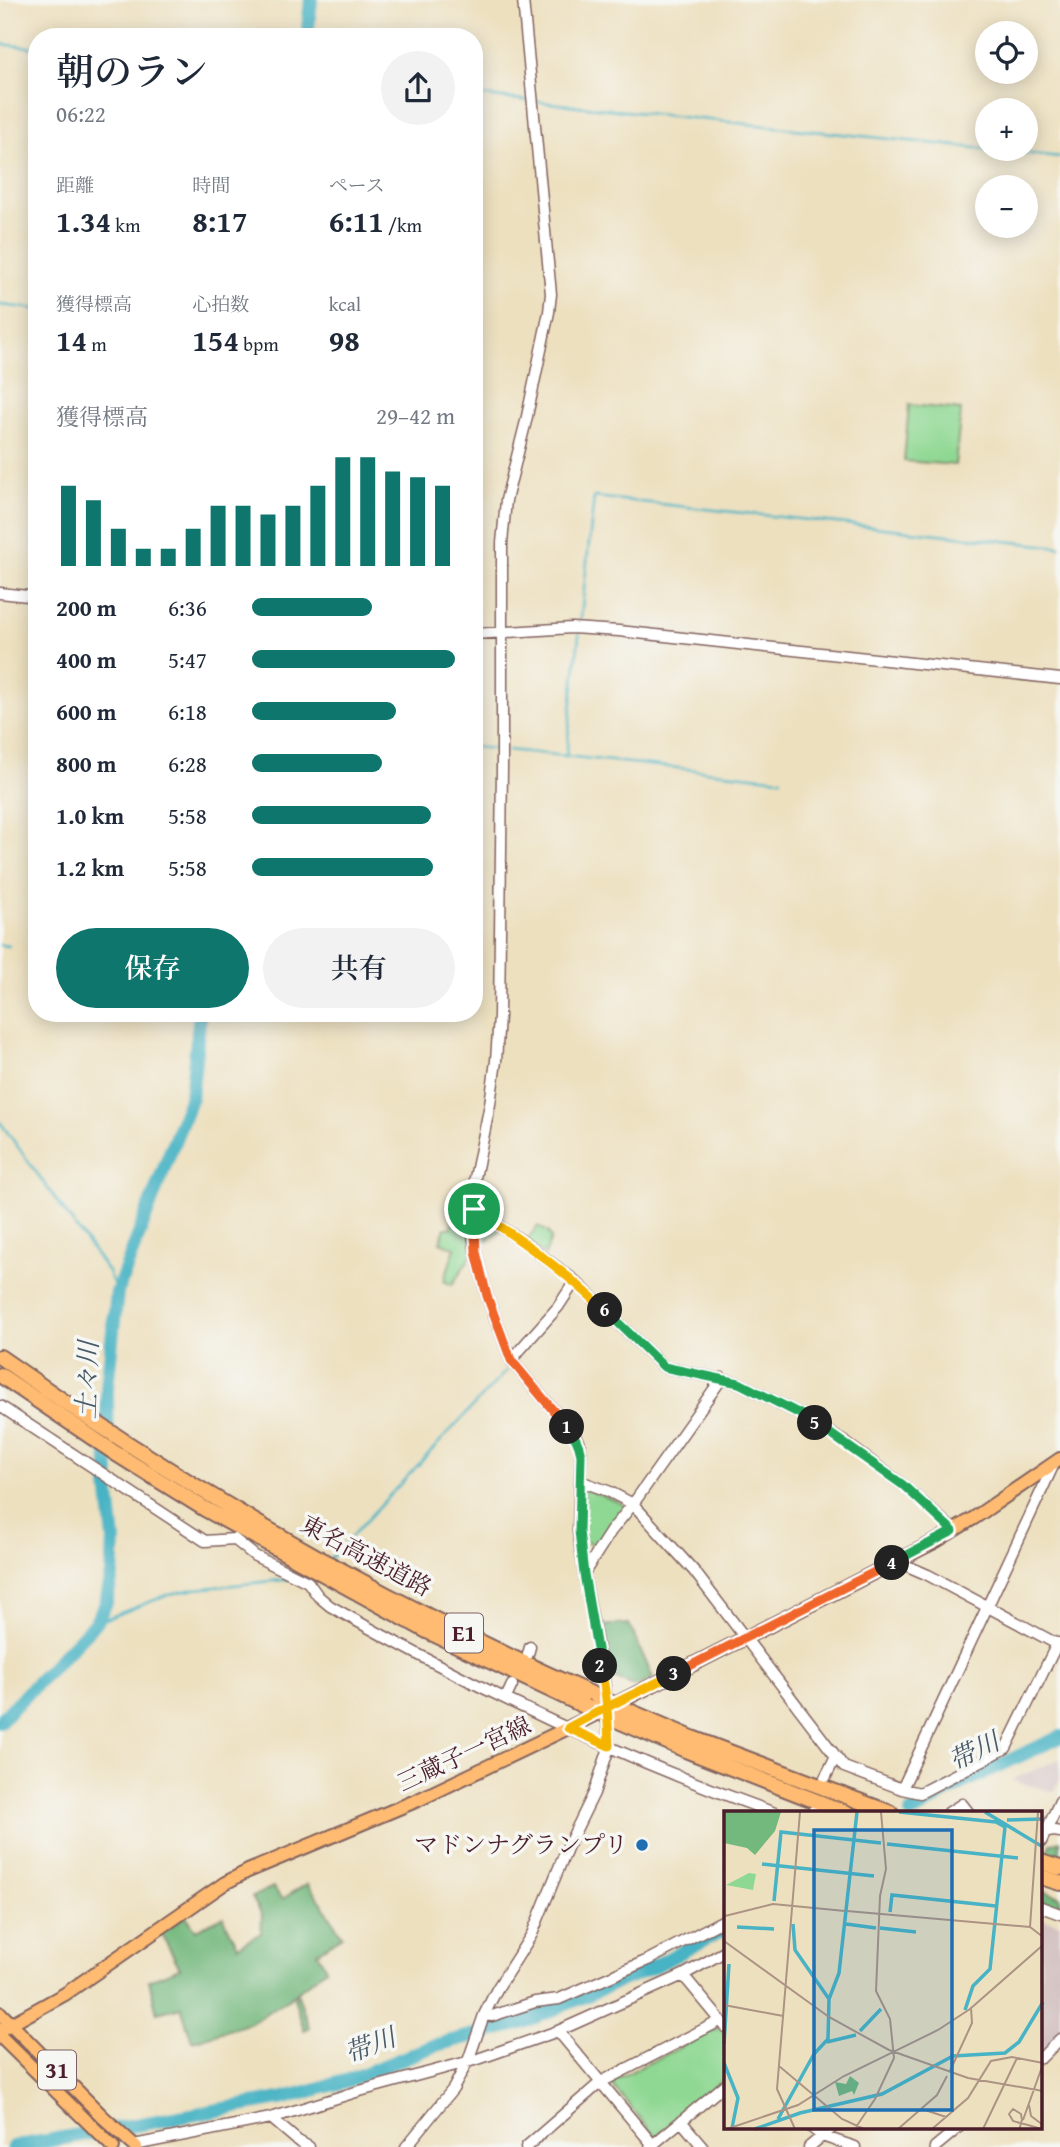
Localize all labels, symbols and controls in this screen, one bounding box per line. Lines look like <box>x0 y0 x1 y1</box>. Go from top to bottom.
map controls <box>975 21 1038 238</box>
button: locate <box>975 21 1038 84</box>
text: 朝のラン <box>56 43 208 99</box>
button: share <box>381 51 455 125</box>
text: 06:22 <box>56 97 106 130</box>
button: + <box>975 98 1038 161</box>
text: 距離 <box>56 171 94 199</box>
text: 時間 <box>192 171 230 199</box>
text: ペース <box>329 171 385 199</box>
button: − <box>975 175 1038 238</box>
text: 1.34 <box>56 199 111 243</box>
text: 8:17 <box>192 199 247 243</box>
text: 6:11 <box>329 199 384 243</box>
text: km <box>111 211 140 239</box>
text: /km <box>384 211 422 239</box>
text: 獲得標高 <box>56 290 132 318</box>
text: 心拍数 <box>192 290 249 318</box>
text: kcal <box>329 290 361 318</box>
text: 14 <box>56 318 87 362</box>
text: 154 <box>192 318 239 362</box>
text: 98 <box>329 318 360 362</box>
text: m <box>87 330 107 358</box>
text: bpm <box>239 330 279 358</box>
text: 29–42 m <box>376 399 455 432</box>
text: 獲得標高 <box>56 400 148 433</box>
text: 200 m <box>56 591 117 624</box>
text: 6:36 <box>168 591 207 624</box>
text: 400 m <box>56 643 117 676</box>
text: 5:47 <box>168 643 207 676</box>
text: 600 m <box>56 695 117 728</box>
text: 6:18 <box>168 695 207 728</box>
text: 800 m <box>56 747 117 780</box>
text: 6:28 <box>168 747 207 780</box>
text: 1.0 km <box>56 799 124 832</box>
text: 5:58 <box>168 799 207 832</box>
text: 1.2 km <box>56 851 124 884</box>
text: 5:58 <box>168 851 207 884</box>
button: 保存 <box>56 928 249 1008</box>
button: 共有 <box>263 928 455 1008</box>
pin <box>444 1179 504 1239</box>
icon: arrive <box>455 1190 493 1228</box>
pin: 6 <box>588 1292 622 1328</box>
text: 6 <box>600 1295 609 1323</box>
water label: 土々川 <box>66 1337 107 1420</box>
pin: 5 <box>798 1406 832 1440</box>
text: 5 <box>810 1408 819 1436</box>
pin: 1 <box>550 1410 584 1444</box>
text: 1 <box>562 1412 571 1440</box>
street label: 東名高速道路 <box>294 1506 438 1605</box>
pin: 4 <box>874 1546 910 1580</box>
text: 4 <box>887 1548 896 1576</box>
road number: E1 <box>445 1614 483 1652</box>
pin: 2 <box>582 1648 618 1684</box>
text: 2 <box>595 1651 604 1679</box>
pin: 3 <box>656 1656 692 1692</box>
text: 3 <box>669 1659 678 1687</box>
street label: 三蔵子一宮線 <box>391 1707 536 1800</box>
water label: 帯川 <box>942 1720 1008 1779</box>
inset map <box>724 1811 1042 2130</box>
place label: マドンナグランプリ <box>414 1827 628 1862</box>
marker: マドンナグランプリ <box>634 1837 650 1853</box>
water label: 帯川 <box>339 2016 404 2072</box>
road number: 31 <box>38 2050 76 2090</box>

